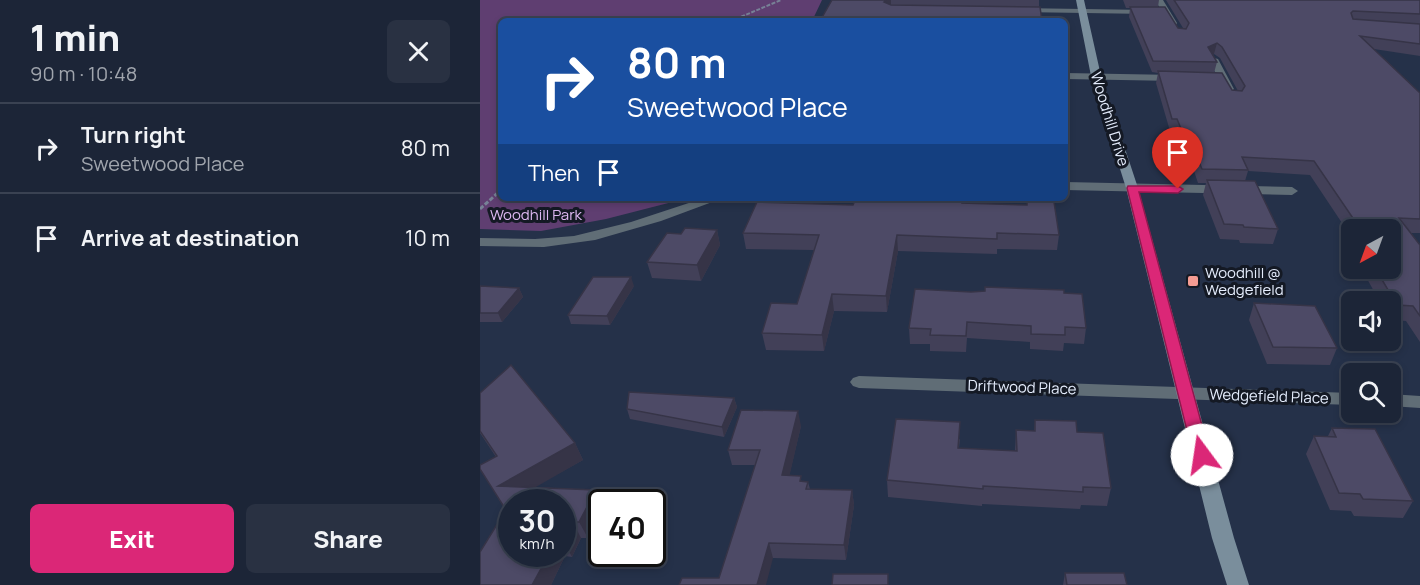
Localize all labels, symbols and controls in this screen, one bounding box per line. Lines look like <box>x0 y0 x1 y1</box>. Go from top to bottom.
text: 1 min <box>30 13 120 62</box>
button: close <box>387 20 450 83</box>
text: 80 m <box>627 33 727 91</box>
icon: right <box>528 42 606 120</box>
text: 90 m · 10:48 <box>30 60 137 87</box>
street label: Woodhill Drive <box>1086 69 1134 169</box>
text: Sweetwood Place <box>627 88 848 125</box>
text: Turn right <box>81 120 186 150</box>
pin <box>1152 127 1203 189</box>
icon: right <box>30 132 63 165</box>
text: 80 m <box>401 133 450 163</box>
icon: arrive <box>1161 136 1194 169</box>
text: Sweetwood Place <box>81 150 244 177</box>
icon: arrive <box>592 156 625 189</box>
text: Then <box>528 158 580 188</box>
park label: Woodhill Park <box>490 204 583 225</box>
north arrow <box>1341 219 1401 279</box>
map controls <box>1341 219 1401 423</box>
icon: arrive <box>30 222 63 255</box>
text: Arrive at destination <box>81 223 299 253</box>
text: 10 m <box>405 223 450 253</box>
place label: Woodhill @ Wedgefield <box>1205 262 1284 300</box>
marker: Woodhill @ Wedgefield <box>1186 274 1200 288</box>
button: sound <box>1341 291 1401 351</box>
button: search <box>1341 363 1401 423</box>
street label: Driftwood Place <box>967 375 1077 399</box>
street label: Wedgefield Place <box>1209 383 1329 409</box>
position arrow <box>1170 423 1234 487</box>
speed limit sign: 40 <box>588 489 666 567</box>
text: 30 <box>518 500 556 541</box>
button: Exit <box>30 504 234 573</box>
button: Share <box>246 504 450 573</box>
text: km/h <box>520 533 554 554</box>

